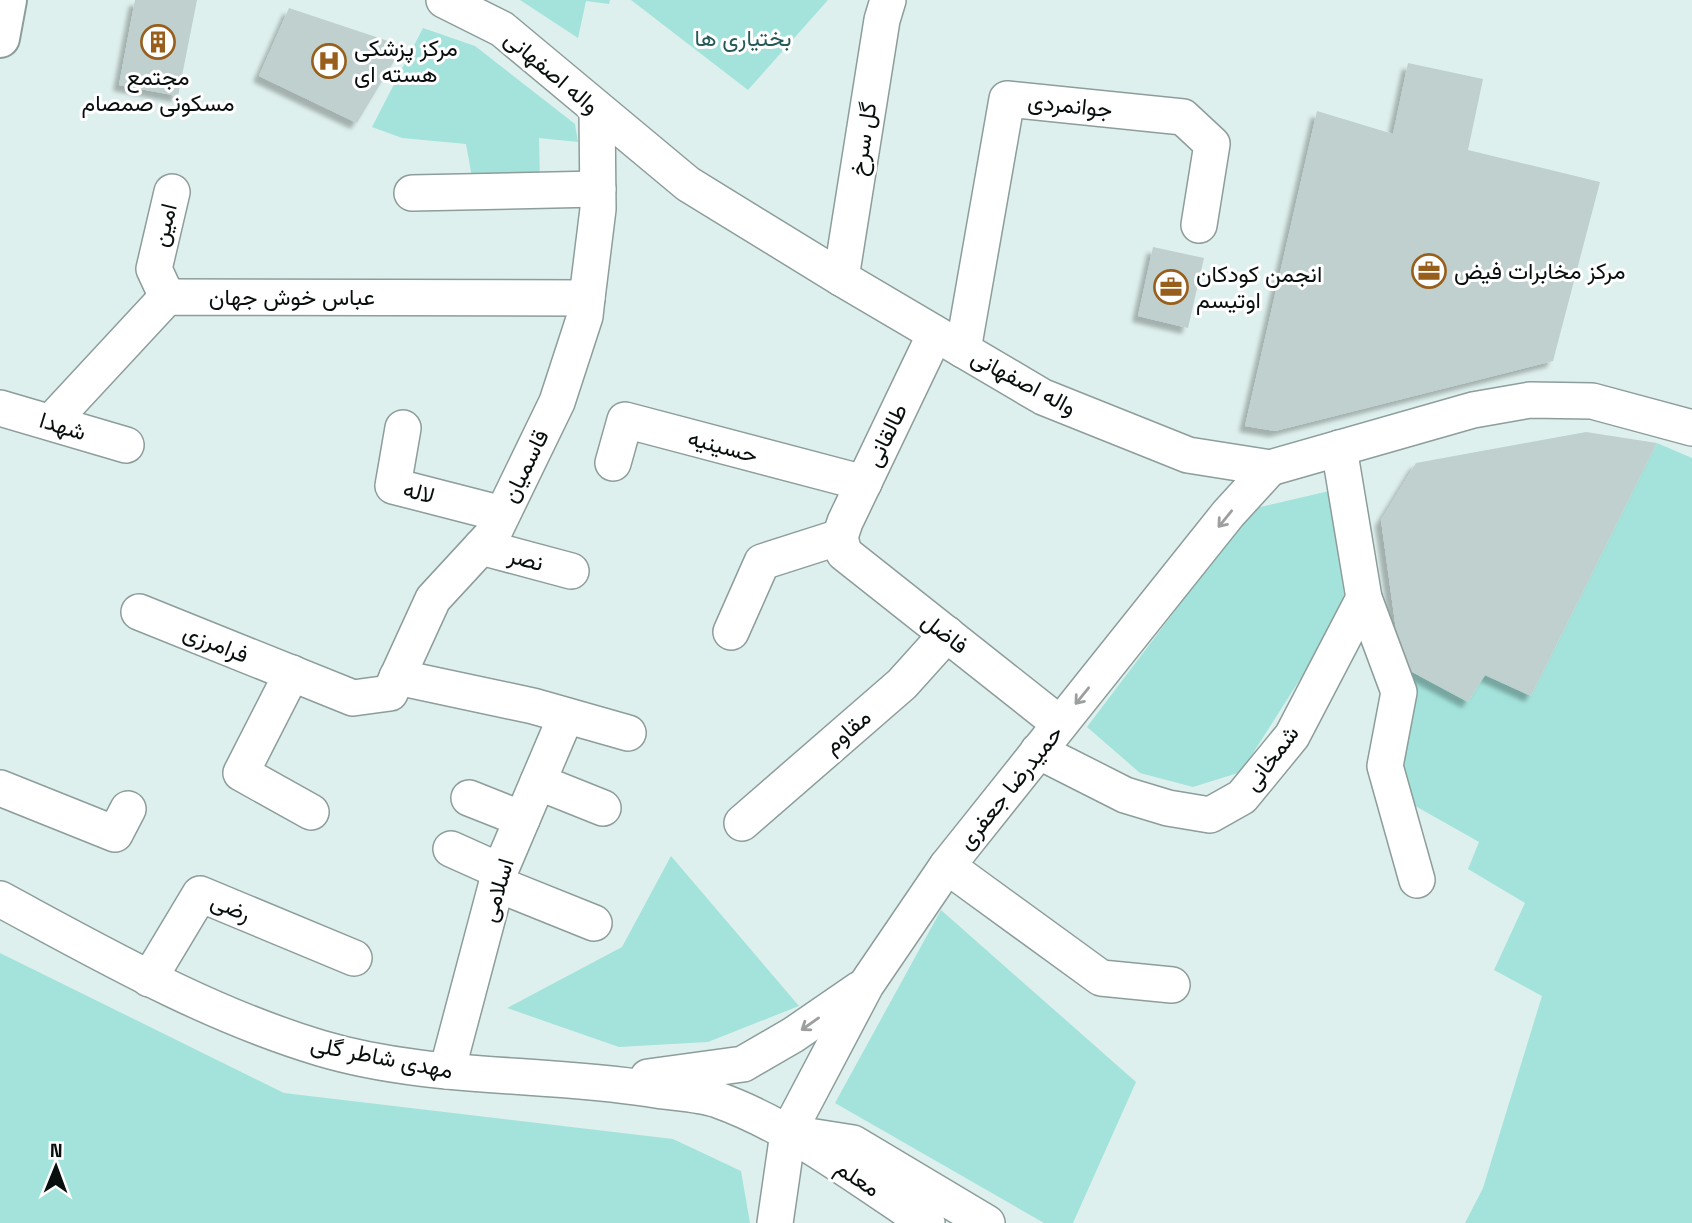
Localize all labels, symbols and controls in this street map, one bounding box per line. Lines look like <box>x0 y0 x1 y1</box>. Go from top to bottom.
building icon: مجتمع مسکونی صمصام <box>139 23 177 61</box>
park label: بختیاری ها <box>694 23 792 53</box>
street label: واله اصفهانی <box>498 24 606 120</box>
place label: مرکز پزشکی هسته ای <box>354 33 458 89</box>
hospital icon: مرکز پزشکی هسته ای <box>310 42 348 80</box>
place label: مجتمع مسکونی صمصام <box>82 62 234 118</box>
street label: جوانمردی <box>1026 86 1114 124</box>
street label: گل سرخ <box>842 100 885 178</box>
street label: امین <box>144 200 184 250</box>
office icon: مرکز مخابرات فیض <box>1410 252 1448 290</box>
place label: مرکز مخابرات فیض <box>1454 256 1626 286</box>
place label: انجمن کودکان اوتیسم <box>1196 259 1322 315</box>
office icon: انجمن کودکان اوتیسم <box>1152 268 1190 306</box>
street label: عباس خوش جهان <box>209 282 375 312</box>
street label: واله اصفهانی <box>966 342 1082 422</box>
street label: طالقانی <box>858 399 914 471</box>
street label: شهدا <box>36 405 90 447</box>
street label: حسینیه <box>685 422 761 470</box>
street label: قاسمیان <box>494 424 556 508</box>
street label: لاله <box>400 473 438 511</box>
one-way arrow <box>1217 510 1232 528</box>
street label: نصر <box>504 540 547 578</box>
street label: فاضل <box>916 605 974 661</box>
street label: فرامرزی <box>179 616 253 670</box>
one-way arrow <box>1074 687 1090 705</box>
street label: مقاوم <box>817 702 877 760</box>
street label: حمیدرضا جعفری <box>951 719 1069 855</box>
street label: شمخانی <box>1237 719 1305 797</box>
street label: اسلامی <box>473 855 521 925</box>
street label: رضی <box>207 885 255 929</box>
one-way arrow <box>800 1017 820 1031</box>
street label: مهدی شاطر گلی <box>308 1028 456 1086</box>
north arrow <box>21 1132 91 1202</box>
text: N <box>50 1138 63 1163</box>
street label: معلم <box>830 1153 886 1203</box>

